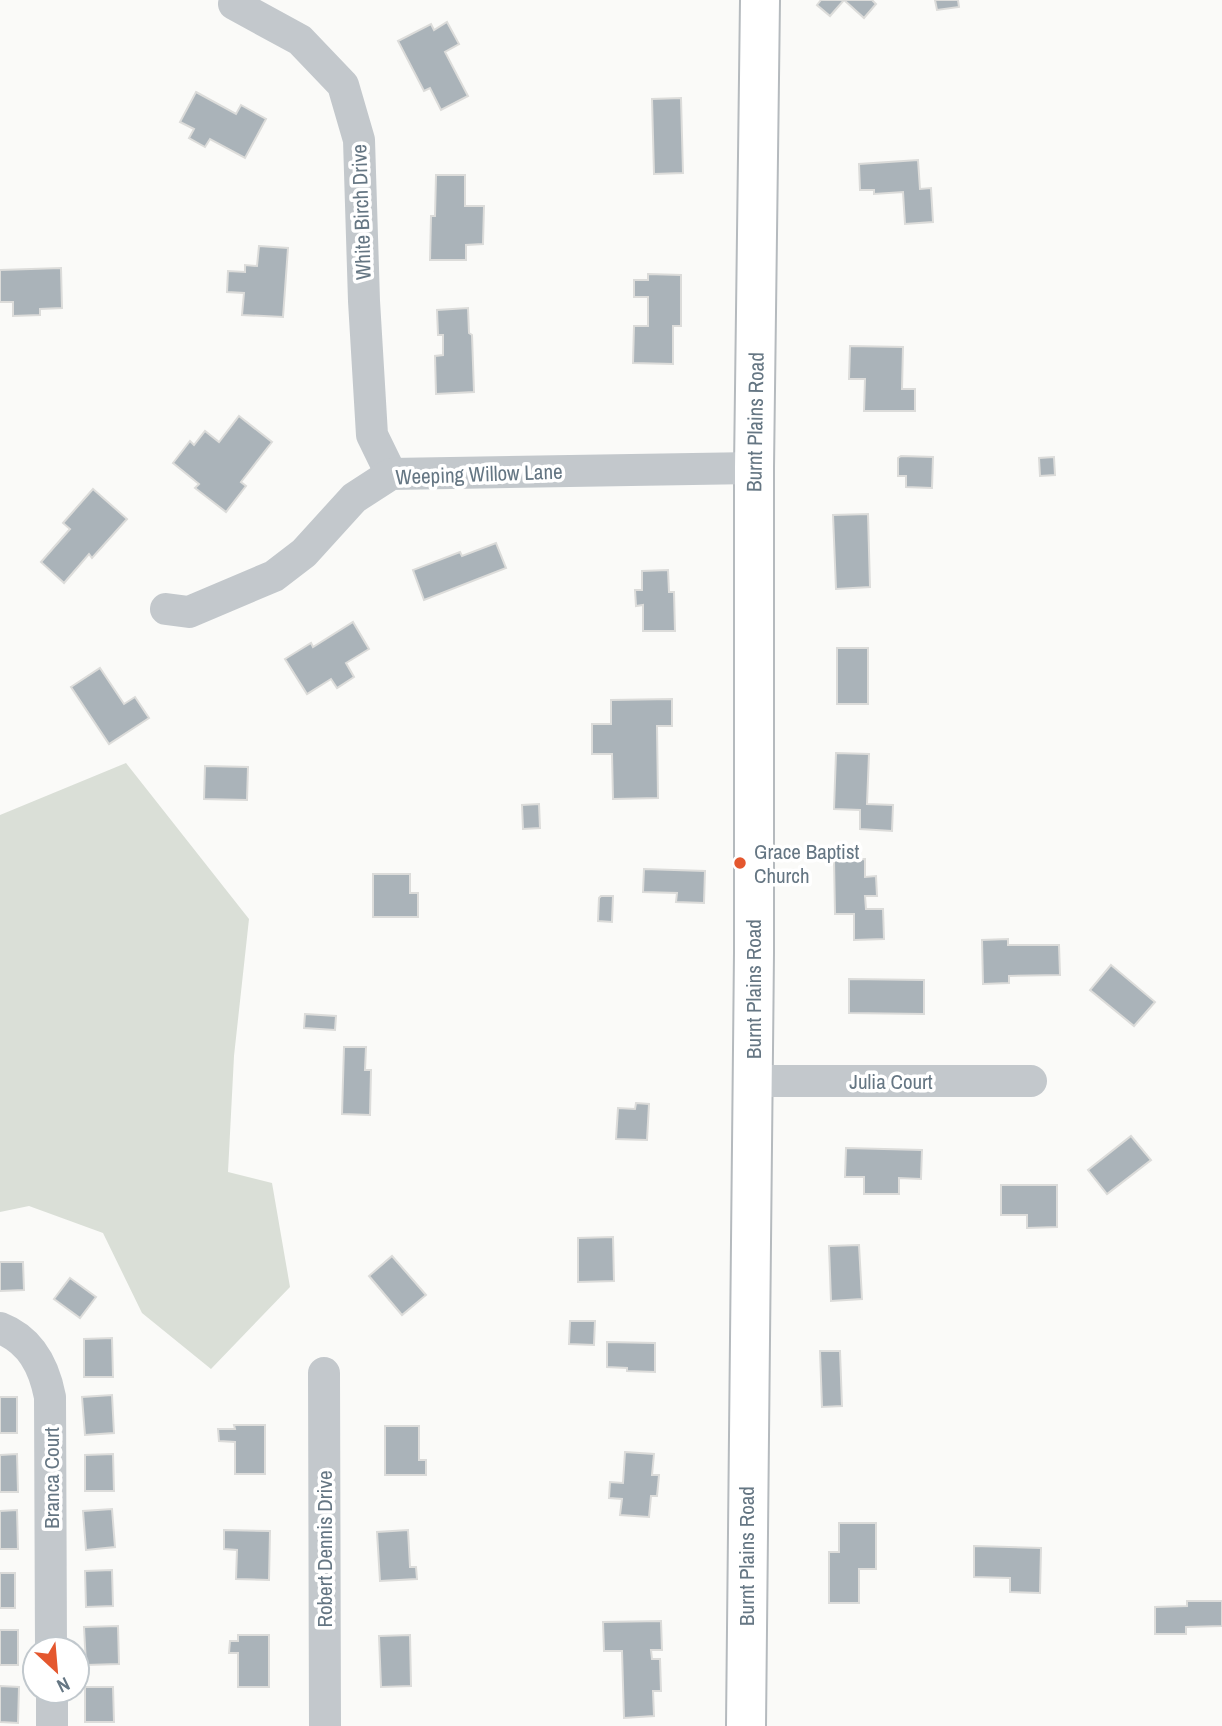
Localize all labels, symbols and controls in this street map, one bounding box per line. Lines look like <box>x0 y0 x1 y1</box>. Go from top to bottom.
street label: White Birch Drive <box>344 144 378 280</box>
street label: Burnt Plains Road <box>739 352 771 492</box>
street label: Weeping Willow Lane <box>395 457 563 491</box>
place label: Grace Baptist Church <box>754 837 860 890</box>
marker: Grace Baptist Church <box>732 855 748 871</box>
street label: Burnt Plains Road <box>739 919 768 1059</box>
street label: Julia Court <box>849 1067 933 1096</box>
street label: Branca Court <box>37 1427 66 1529</box>
street label: Robert Dennis Drive <box>310 1471 339 1627</box>
street label: Burnt Plains Road <box>732 1486 761 1626</box>
north arrow <box>21 1635 91 1705</box>
text: N <box>53 1671 74 1699</box>

